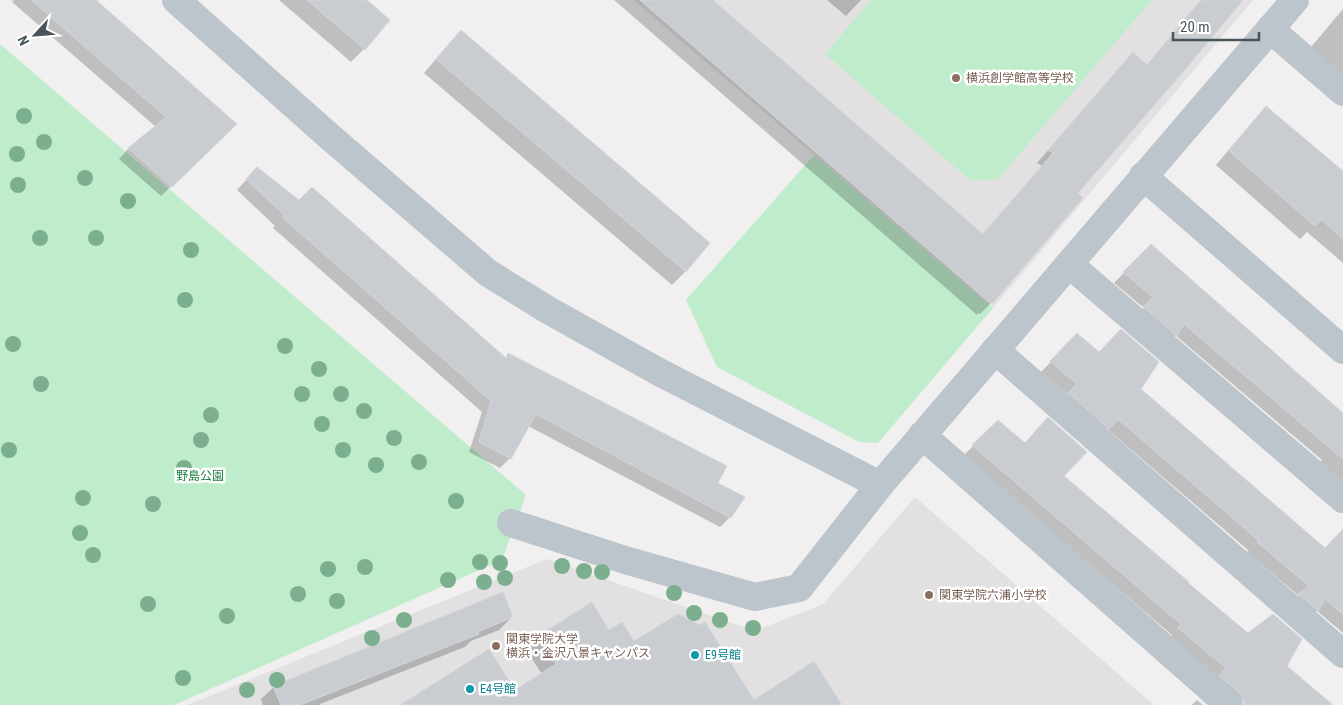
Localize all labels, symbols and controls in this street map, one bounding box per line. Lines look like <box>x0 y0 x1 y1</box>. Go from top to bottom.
north arrow <box>10 10 60 60</box>
scale bar <box>1173 10 1259 42</box>
text: 20 m <box>1180 18 1210 36</box>
text: N <box>14 33 32 48</box>
place label: 横浜創学館高等学校 <box>966 71 1074 85</box>
marker: 横浜創学館高等学校 <box>950 72 962 84</box>
park label: 野島公園 <box>176 469 224 483</box>
place label: 関東学院六浦小学校 <box>939 588 1047 602</box>
marker: 関東学院六浦小学校 <box>923 589 935 601</box>
place label: 関東学院大学 横浜・金沢八景キャンパス <box>506 632 650 660</box>
marker: 関東学院大学 横浜・金沢八景キャンパス <box>490 640 502 652</box>
place label: E9号館 <box>705 648 741 662</box>
marker: E9号館 <box>689 649 701 661</box>
place label: E4号館 <box>480 682 516 696</box>
marker: E4号館 <box>464 683 476 695</box>

